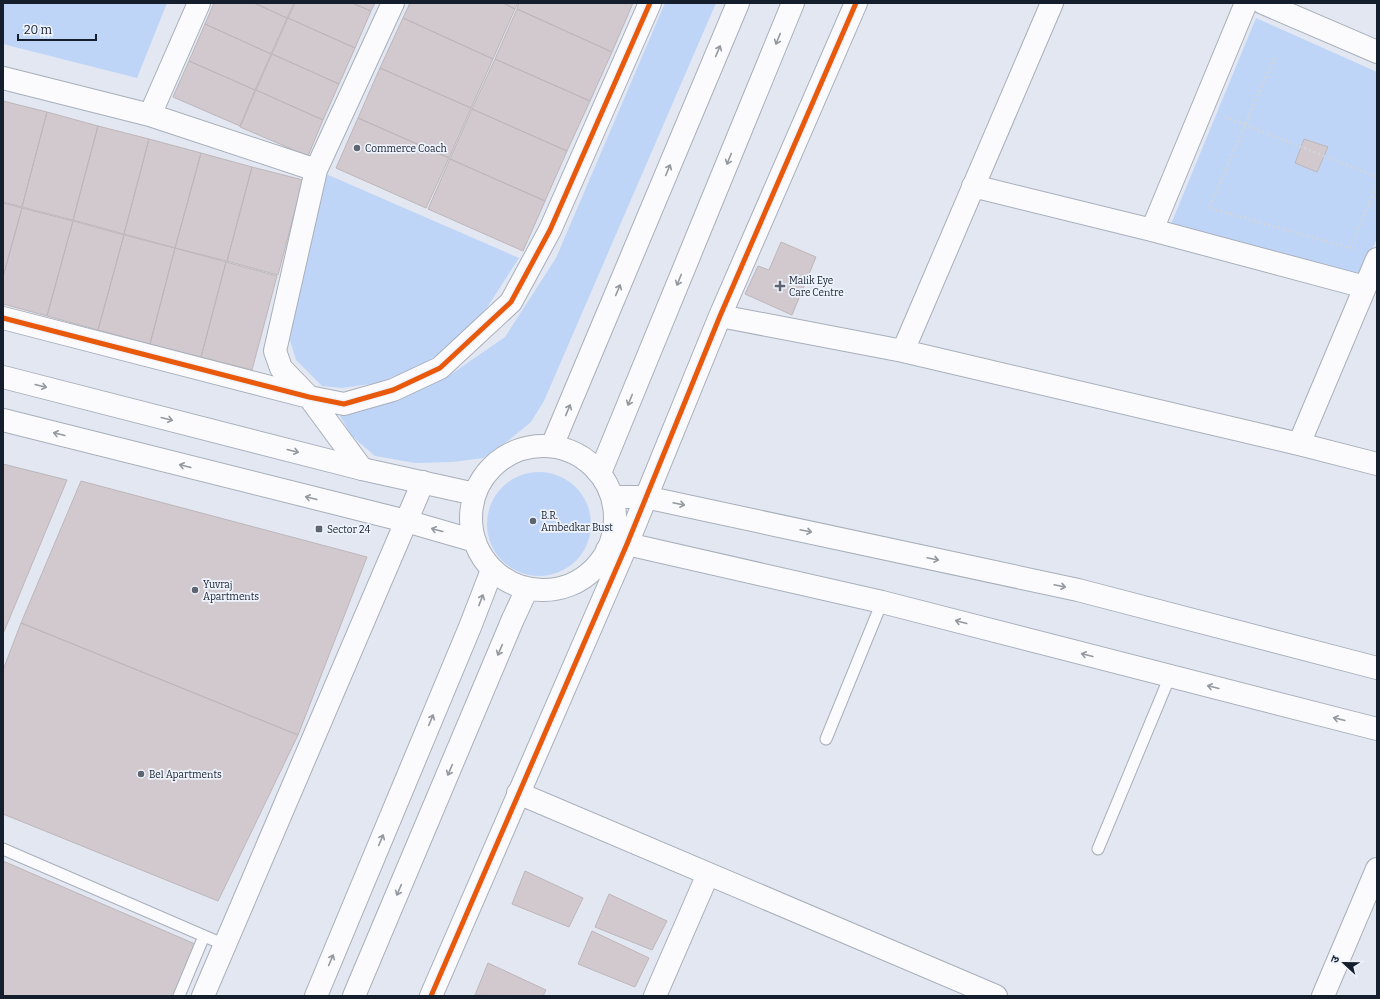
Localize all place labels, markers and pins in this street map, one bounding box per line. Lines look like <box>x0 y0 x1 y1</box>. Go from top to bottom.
marker: Commerce Coach <box>352 143 362 153</box>
place label: Commerce Coach <box>365 143 447 155</box>
place label: Malik Eye Care Centre <box>789 275 844 299</box>
marker: Malik Eye Care Centre <box>774 280 786 292</box>
place label: B.R. Ambedkar Bust <box>541 510 613 534</box>
marker: B.R. Ambedkar Bust <box>528 516 538 526</box>
marker: Sector 24 <box>314 524 324 534</box>
place label: Sector 24 <box>327 524 370 536</box>
place label: Yuvraj Apartments <box>203 579 259 603</box>
marker: Yuvraj Apartments <box>190 585 200 595</box>
marker: Bel Apartments <box>136 769 146 779</box>
place label: Bel Apartments <box>149 769 222 781</box>

